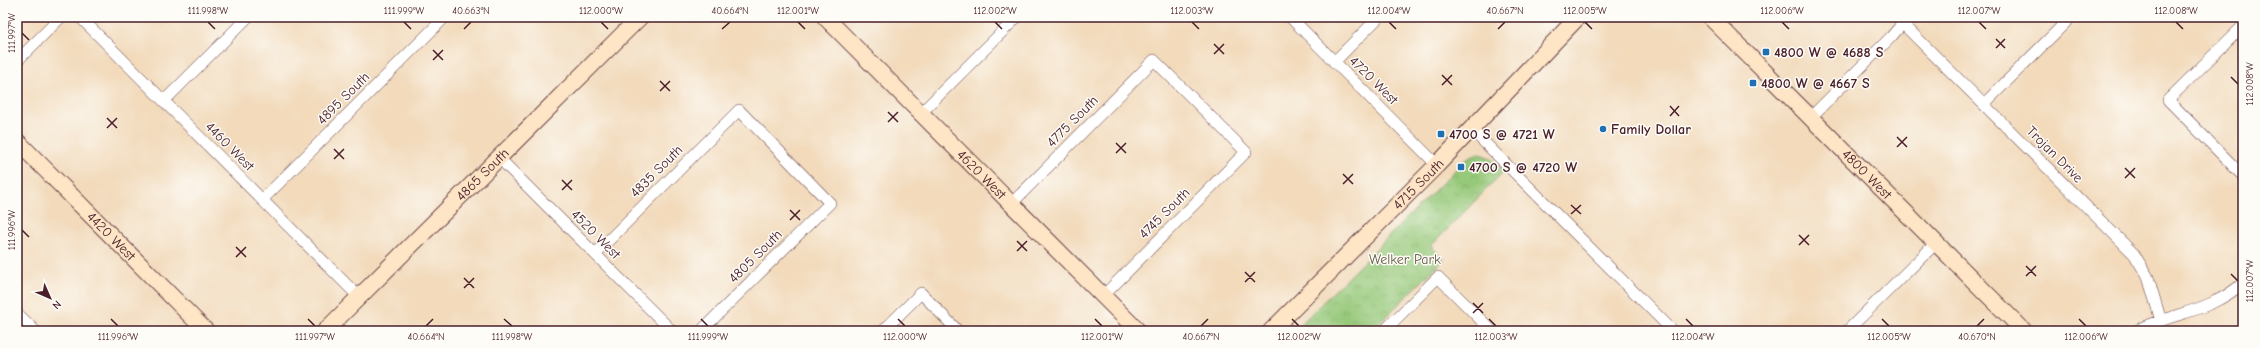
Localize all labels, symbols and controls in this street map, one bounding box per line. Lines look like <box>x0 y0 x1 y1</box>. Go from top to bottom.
text: 111.998°W <box>188 5 228 17</box>
text: 111.999°W <box>384 5 425 17</box>
text: 40.663°N <box>452 5 490 17</box>
text: 112.000°W <box>579 5 623 17</box>
text: 40.664°N <box>711 5 749 17</box>
text: 112.001°W <box>777 5 819 17</box>
text: 112.002°W <box>973 5 1017 17</box>
text: 112.003°W <box>1170 5 1214 17</box>
text: 112.004°W <box>1368 5 1411 17</box>
text: 40.667°N <box>1486 5 1524 17</box>
text: 112.005°W <box>1563 5 1607 17</box>
text: 112.006°W <box>1760 5 1804 17</box>
text: 112.007°W <box>1958 5 2001 17</box>
text: 112.008°W <box>2154 5 2198 17</box>
text: 111.997°W <box>6 13 18 53</box>
place label: 4800 W @ 4688 S <box>1774 44 1884 61</box>
marker: 4800 W @ 4688 S <box>1761 47 1771 57</box>
street label: 4720 West <box>1346 52 1402 109</box>
text: 112.008°W <box>2244 62 2256 106</box>
street label: 4895 South <box>313 68 373 128</box>
place label: 4800 W @ 4667 S <box>1761 75 1870 92</box>
marker: 4800 W @ 4667 S <box>1748 78 1758 88</box>
street label: 4775 South <box>1043 92 1102 151</box>
street label: 4460 West <box>202 118 258 175</box>
place label: Family Dollar <box>1611 121 1691 138</box>
street label: Trojan Drive <box>2023 123 2086 186</box>
marker: Family Dollar <box>1598 124 1608 134</box>
place label: 4700 S @ 4721 W <box>1449 126 1555 143</box>
marker: 4700 S @ 4721 W <box>1436 129 1446 139</box>
street label: 4835 South <box>627 142 686 201</box>
street label: 4865 South <box>453 145 513 205</box>
street label: 4620 West <box>953 146 1010 204</box>
street label: 4800 West <box>1838 146 1896 204</box>
street label: 4715 South <box>1389 155 1447 213</box>
place label: 4700 S @ 4720 W <box>1469 159 1577 176</box>
marker: 4700 S @ 4720 W <box>1456 162 1466 172</box>
street label: 4745 South <box>1135 184 1193 242</box>
street label: 4520 West <box>567 206 625 263</box>
street label: 4420 West <box>83 208 140 265</box>
text: 111.996°W <box>6 209 18 250</box>
street label: 4805 South <box>725 226 786 287</box>
park label: Welker Park <box>1369 251 1441 268</box>
text: 112.007°W <box>2244 259 2256 302</box>
north arrow <box>30 278 70 318</box>
text: N <box>50 298 64 312</box>
text: 111.996°W <box>98 331 139 343</box>
text: 111.997°W <box>295 331 335 343</box>
text: 40.664°N <box>407 331 445 343</box>
text: 111.998°W <box>492 331 532 343</box>
text: 111.999°W <box>688 331 729 343</box>
text: 112.000°W <box>883 331 927 343</box>
text: 112.001°W <box>1081 331 1123 343</box>
text: 40.667°N <box>1182 331 1220 343</box>
text: 112.002°W <box>1277 331 1321 343</box>
text: 112.003°W <box>1474 331 1518 343</box>
text: 112.004°W <box>1672 331 1715 343</box>
text: 112.005°W <box>1867 331 1911 343</box>
text: 40.670°N <box>1958 331 1996 343</box>
text: 112.006°W <box>2064 331 2108 343</box>

